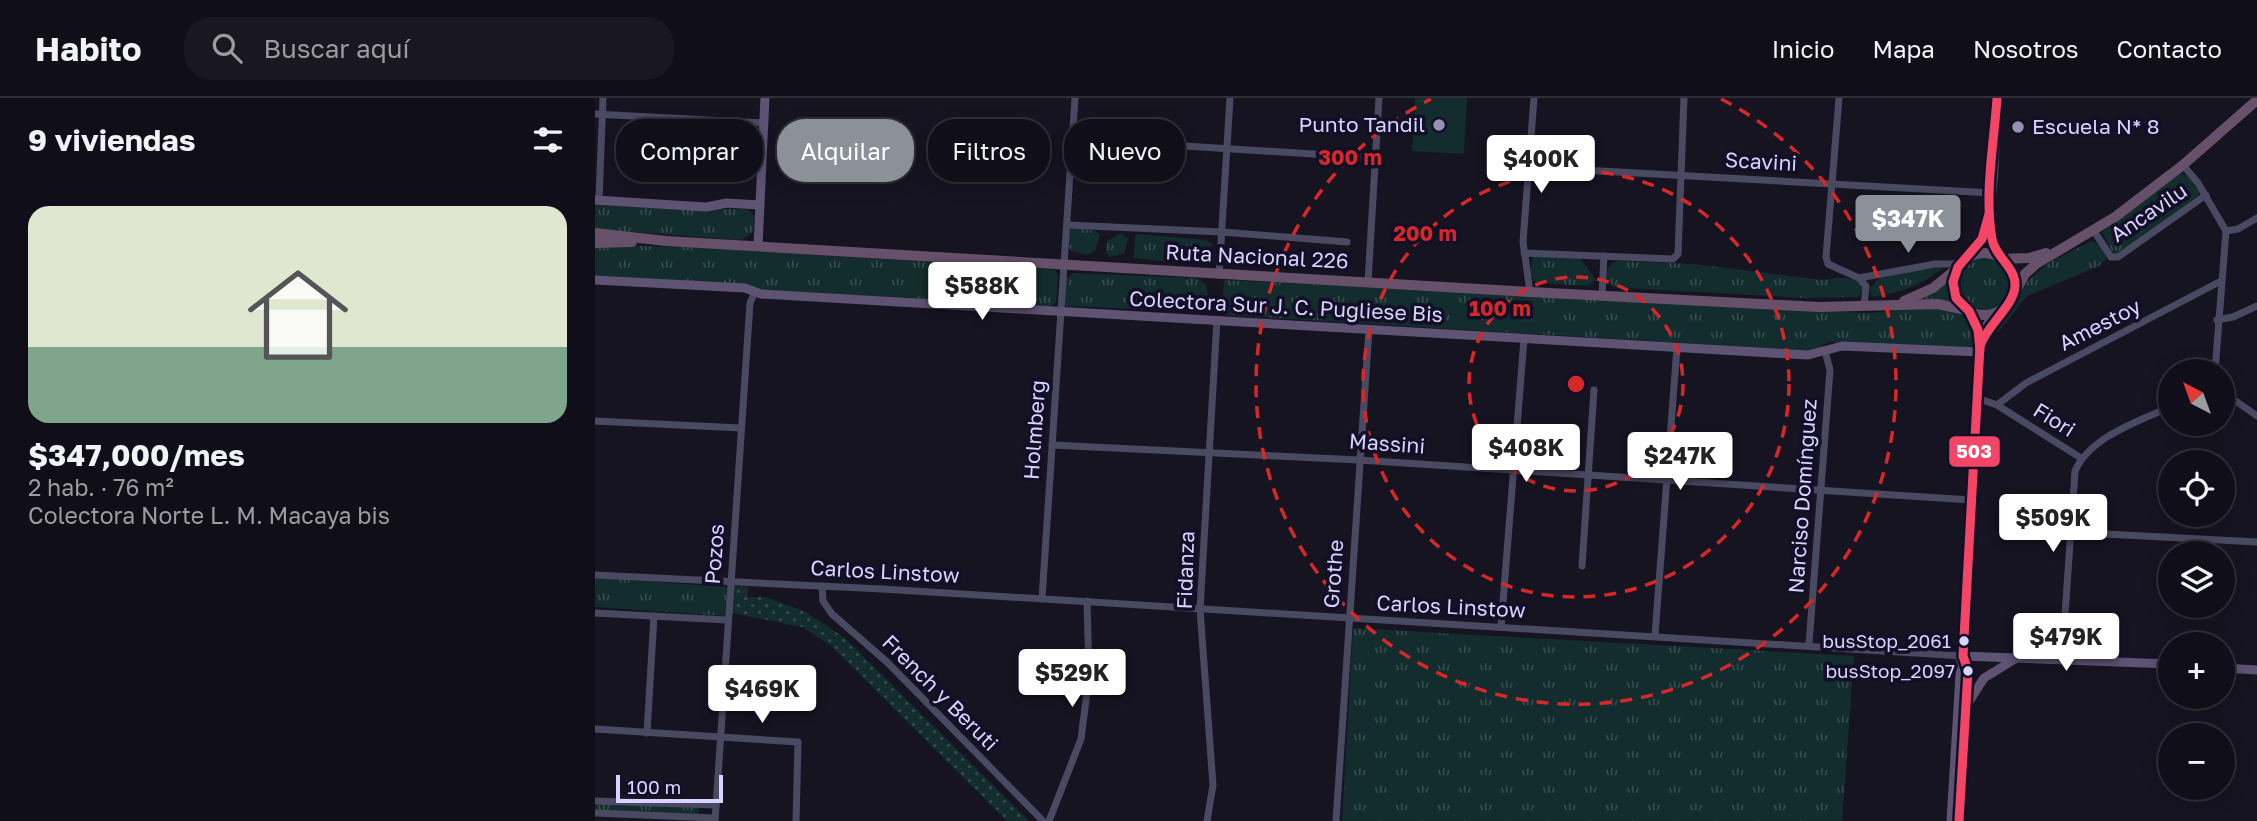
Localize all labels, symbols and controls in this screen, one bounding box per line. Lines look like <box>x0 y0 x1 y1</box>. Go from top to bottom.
search box <box>184 17 674 80</box>
text: Habito <box>35 29 142 68</box>
icon: search <box>208 29 246 67</box>
text: Buscar aquí <box>264 33 409 64</box>
text: Inicio <box>1772 34 1834 63</box>
text: Mapa <box>1872 34 1935 63</box>
text: Nosotros <box>1973 34 2079 63</box>
text: Contacto <box>2117 34 2222 63</box>
place label: Punto Tandil <box>1298 111 1425 137</box>
place label: Escuela N* 8 <box>2032 113 2160 139</box>
marker: Punto Tandil <box>1431 117 1447 133</box>
chip: Comprar <box>616 119 763 182</box>
chip: Alquilar <box>777 119 914 182</box>
chip: Filtros <box>928 119 1050 182</box>
chip: Nuevo <box>1064 119 1185 182</box>
marker: Escuela N* 8 <box>2010 119 2026 135</box>
icon: filters <box>529 121 567 159</box>
text: 9 viviendas <box>28 122 196 158</box>
pin: $400K <box>1492 136 1590 195</box>
text: 300 m <box>1318 144 1382 170</box>
text: $400K <box>1503 144 1579 172</box>
street label: Scavini <box>1724 146 1798 176</box>
street label: Ancavilu <box>2105 177 2192 247</box>
pin: $347K <box>1859 195 1957 255</box>
text: $347K <box>1871 204 1945 232</box>
text: 200 m <box>1393 220 1457 246</box>
street label: Ruta Nacional 226 <box>1165 238 1349 274</box>
icon: home <box>235 252 361 378</box>
pin: $588K <box>933 262 1031 322</box>
text: $588K <box>944 271 1020 299</box>
street label: Colectora Sur J. C. Pugliese Bis <box>1129 285 1444 327</box>
street label: Amestoy <box>2054 292 2145 356</box>
text: 100 m <box>1469 295 1531 321</box>
north arrow <box>2158 359 2235 436</box>
map controls <box>2158 359 2235 800</box>
centre of rings <box>1564 372 1588 396</box>
street label: Holmberg <box>1018 379 1050 481</box>
street label: Fiori <box>2029 396 2080 442</box>
street label: Narciso Domínguez <box>1782 398 1822 594</box>
pin: $408K <box>1477 424 1575 484</box>
street label: Massini <box>1348 427 1426 459</box>
pin: $247K <box>1631 432 1729 492</box>
text: $408K <box>1488 433 1564 461</box>
line badge: 503 <box>1948 435 2001 468</box>
text: $347,000/mes <box>28 437 245 473</box>
text: 503 <box>1956 439 1992 462</box>
text: $247K <box>1643 441 1717 469</box>
button: locate <box>2158 450 2235 527</box>
text: 2 hab. · 76 m² <box>28 473 174 501</box>
pin: $509K <box>2004 494 2102 554</box>
text: Colectora Norte L. M. Macaya bis <box>28 501 390 529</box>
text: $509K <box>2015 503 2091 531</box>
street label: Pozos <box>699 523 729 585</box>
street label: Fidanza <box>1171 530 1199 610</box>
street label: Grothe <box>1318 539 1348 609</box>
button: layers <box>2158 541 2235 618</box>
street label: Carlos Linstow <box>810 554 960 588</box>
street label: Carlos Linstow <box>1376 589 1526 623</box>
pin: $479K <box>2017 614 2115 673</box>
text: $479K <box>2029 622 2103 650</box>
street label: French y Beruti <box>877 629 1004 756</box>
place label: busStop_2061 <box>1822 629 1951 652</box>
button: + <box>2158 632 2235 709</box>
marker: busStop_2061 <box>1957 634 1971 648</box>
pin: $529K <box>1023 650 1121 709</box>
text: $529K <box>1035 658 1109 686</box>
place label: busStop_2097 <box>1825 659 1955 682</box>
marker: busStop_2097 <box>1961 664 1975 678</box>
pin: $469K <box>713 666 811 725</box>
text: $469K <box>724 674 800 702</box>
button: − <box>2158 723 2235 800</box>
scale bar <box>616 772 723 804</box>
text: 100 m <box>627 775 681 798</box>

